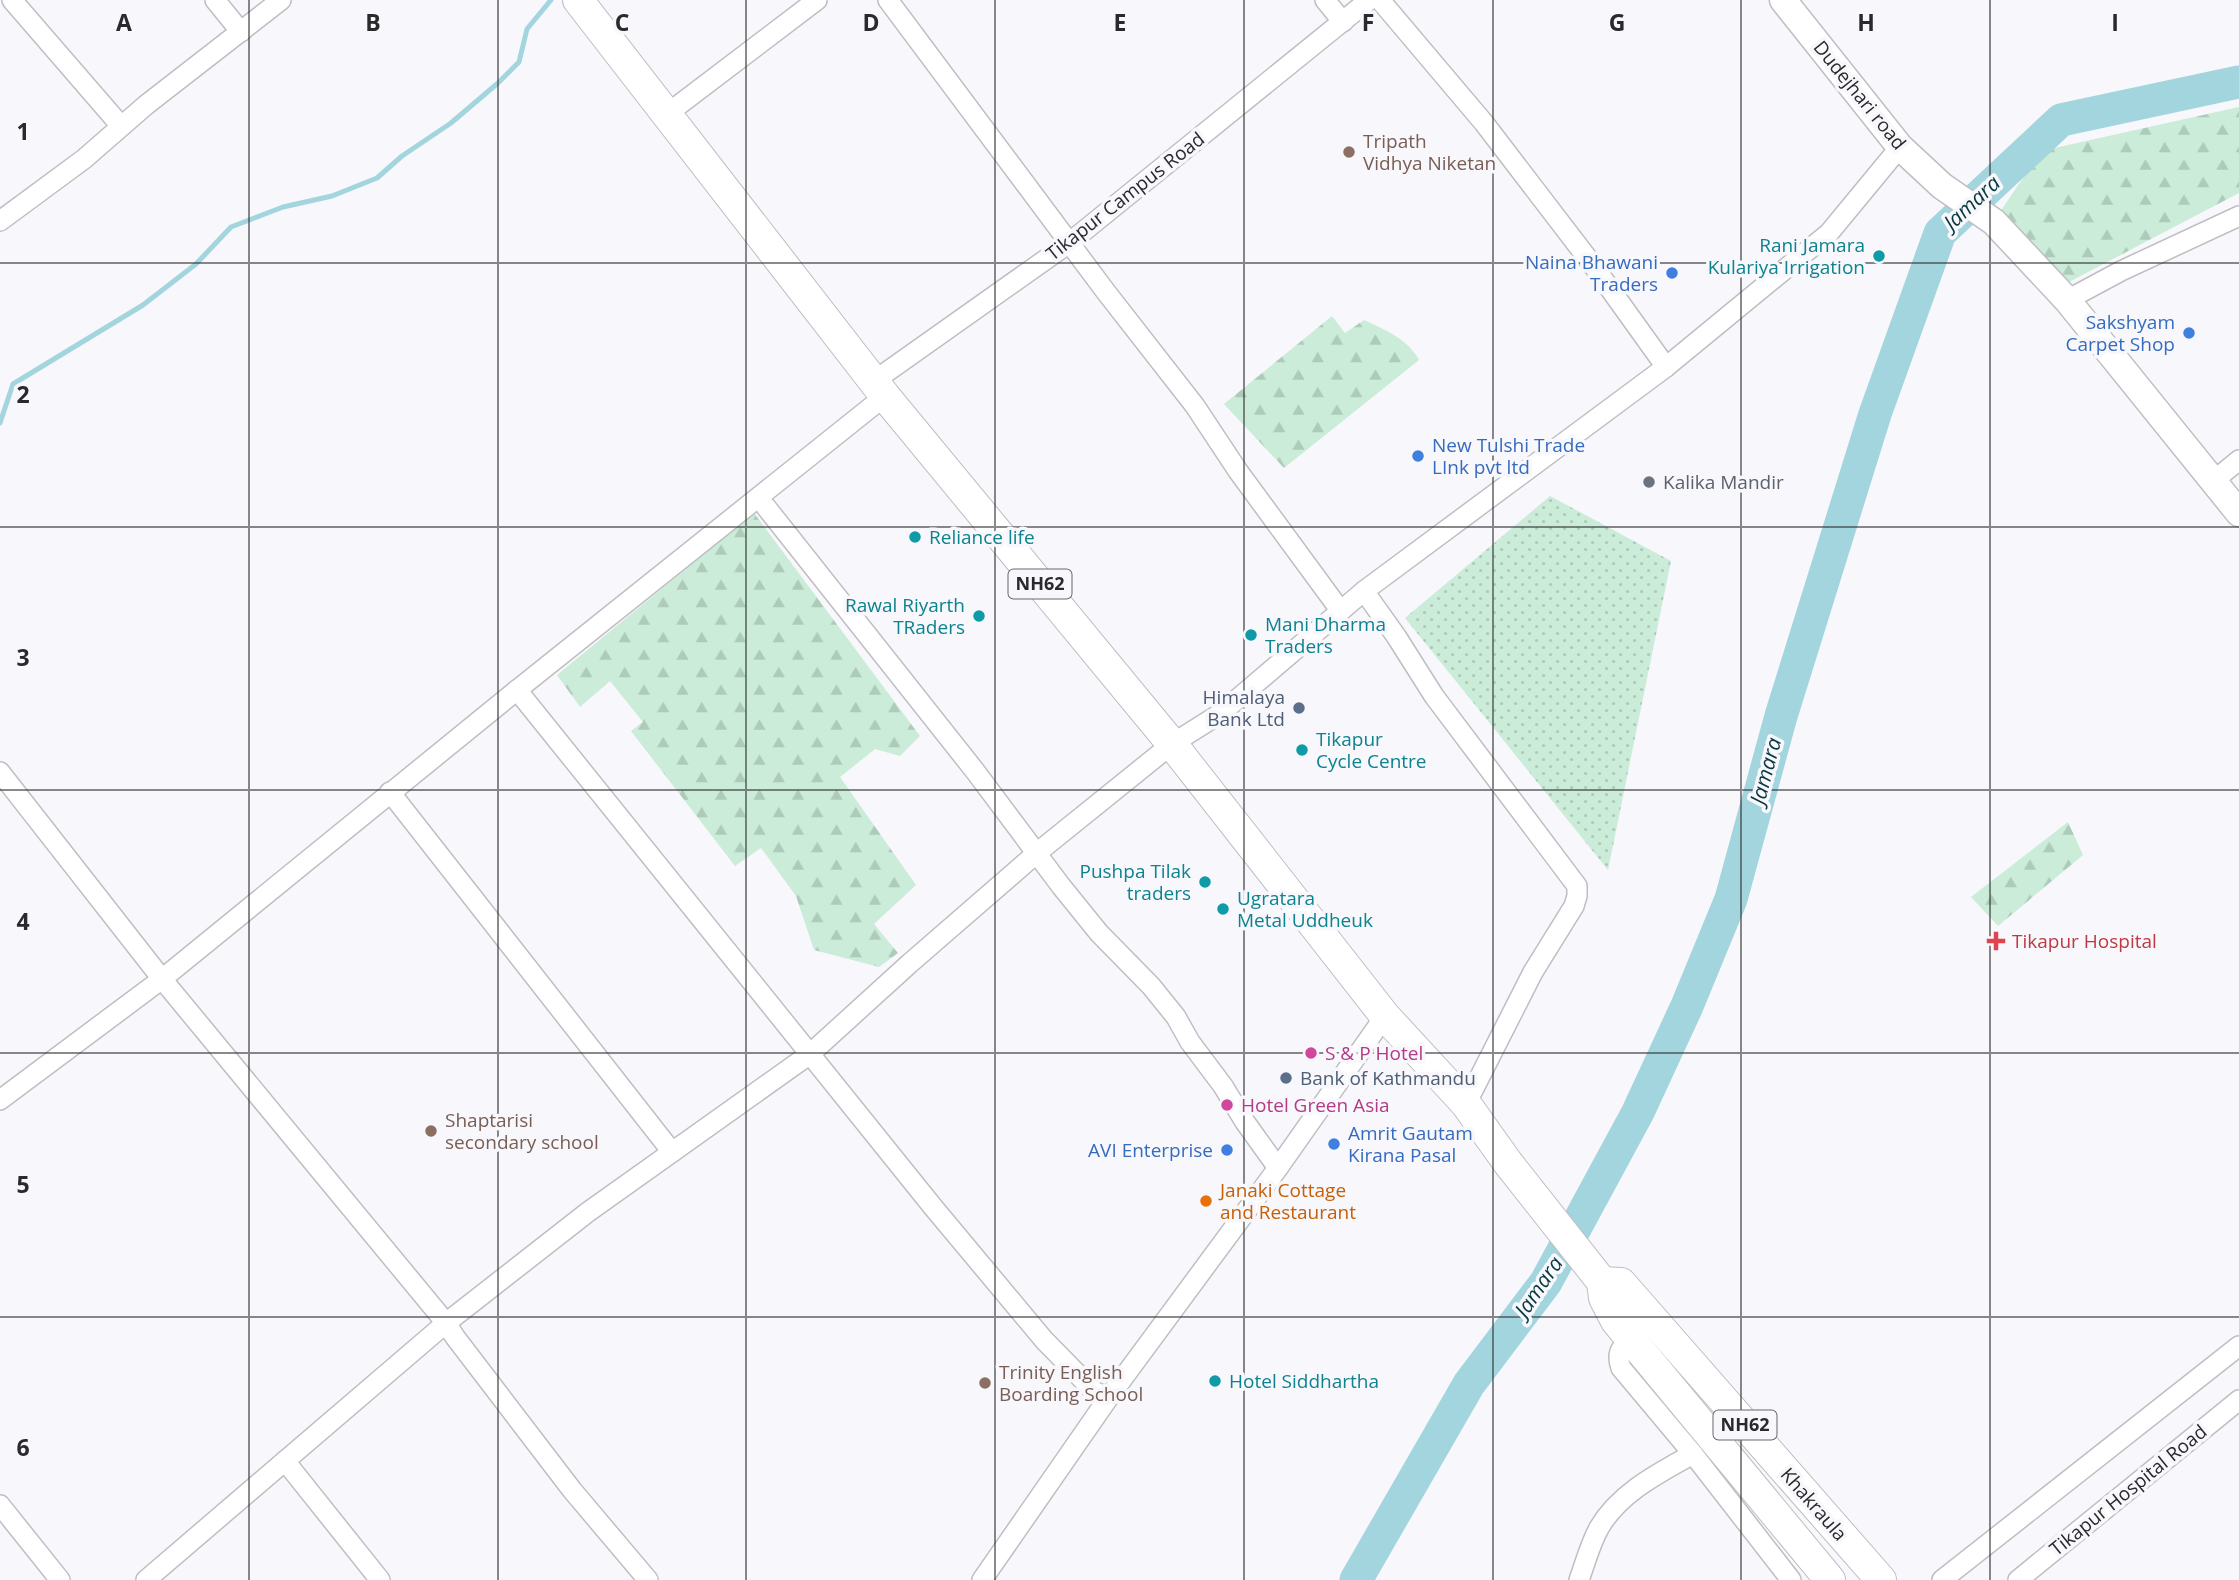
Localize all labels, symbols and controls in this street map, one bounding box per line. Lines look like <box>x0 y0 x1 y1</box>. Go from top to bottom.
text: A <box>116 6 132 38</box>
text: B <box>365 6 381 38</box>
text: C <box>615 6 629 38</box>
text: D <box>862 6 880 38</box>
text: E <box>1114 6 1126 38</box>
text: F <box>1362 6 1374 38</box>
text: G <box>1609 6 1625 38</box>
text: H <box>1857 6 1875 38</box>
text: I <box>2111 6 2119 38</box>
street label: Dudejhari road <box>1808 35 1912 155</box>
text: 1 <box>16 115 30 147</box>
street label: Tikapur Campus Road <box>1040 126 1210 266</box>
place label: Tripath Vidhya Niketan <box>1363 128 1496 176</box>
marker: Tripath Vidhya Niketan <box>1341 144 1357 160</box>
water label: Jamara <box>1934 169 2006 238</box>
place label: Rani Jamara Kulariya Irrigation <box>1708 232 1865 280</box>
marker: Rani Jamara Kulariya Irrigation <box>1871 248 1887 264</box>
place label: Naina Bhawani Traders <box>1525 249 1658 297</box>
marker: Naina Bhawani Traders <box>1664 265 1680 281</box>
place label: Sakshyam Carpet Shop <box>2066 309 2175 357</box>
marker: Sakshyam Carpet Shop <box>2181 325 2197 341</box>
text: 2 <box>16 378 30 410</box>
place label: New Tulshi Trade LInk pvt ltd <box>1432 432 1585 480</box>
marker: New Tulshi Trade LInk pvt ltd <box>1410 448 1426 464</box>
place label: Kalika Mandir <box>1663 469 1784 495</box>
marker: Kalika Mandir <box>1641 474 1657 490</box>
place label: Reliance life <box>929 524 1035 550</box>
marker: Reliance life <box>907 529 923 545</box>
road number: NH62 <box>1009 570 1072 598</box>
place label: Rawal Riyarth TRaders <box>845 592 965 640</box>
marker: Rawal Riyarth TRaders <box>971 608 987 624</box>
place label: Mani Dharma Traders <box>1265 611 1386 659</box>
marker: Mani Dharma Traders <box>1243 627 1259 643</box>
text: 3 <box>16 641 30 673</box>
place label: Himalaya Bank Ltd <box>1203 684 1285 732</box>
marker: Himalaya Bank Ltd <box>1291 700 1307 716</box>
place label: Tikapur Cycle Centre <box>1316 726 1426 774</box>
water label: Jamara <box>1742 734 1787 811</box>
marker: Tikapur Cycle Centre <box>1294 742 1310 758</box>
place label: Pushpa Tilak traders <box>1079 858 1191 906</box>
marker: Pushpa Tilak traders <box>1197 874 1213 890</box>
place label: Ugratara Metal Uddheuk <box>1237 885 1373 933</box>
marker: Ugratara Metal Uddheuk <box>1215 901 1231 917</box>
text: 4 <box>16 905 30 937</box>
place label: Tikapur Hospital <box>2012 928 2157 954</box>
marker: Tikapur Hospital <box>1986 931 2006 951</box>
place label: S & P Hotel <box>1325 1040 1423 1066</box>
marker: S & P Hotel <box>1303 1045 1319 1061</box>
place label: Bank of Kathmandu <box>1300 1065 1476 1091</box>
marker: Bank of Kathmandu <box>1278 1070 1294 1086</box>
place label: Hotel Green Asia <box>1241 1092 1390 1118</box>
marker: Hotel Green Asia <box>1219 1097 1235 1113</box>
place label: Shaptarisi secondary school <box>445 1107 599 1155</box>
place label: Amrit Gautam Kirana Pasal <box>1348 1120 1473 1168</box>
marker: Shaptarisi secondary school <box>423 1123 439 1139</box>
marker: Amrit Gautam Kirana Pasal <box>1326 1136 1342 1152</box>
place label: AVI Enterprise <box>1088 1137 1213 1163</box>
marker: AVI Enterprise <box>1219 1142 1235 1158</box>
text: 5 <box>16 1168 30 1200</box>
place label: Janaki Cottage and Restaurant <box>1218 1177 1356 1225</box>
marker: Janaki Cottage and Restaurant <box>1198 1193 1214 1209</box>
water label: Jamara <box>1505 1250 1569 1326</box>
place label: Trinity English Boarding School <box>999 1359 1143 1407</box>
place label: Hotel Siddhartha <box>1229 1368 1379 1394</box>
marker: Hotel Siddhartha <box>1207 1373 1223 1389</box>
marker: Trinity English Boarding School <box>977 1375 993 1391</box>
road number: NH62 <box>1714 1410 1776 1440</box>
street label: Tikapur Hospital Road <box>2044 1419 2212 1561</box>
text: 6 <box>16 1431 30 1463</box>
street label: Khakraula <box>1775 1462 1853 1546</box>

